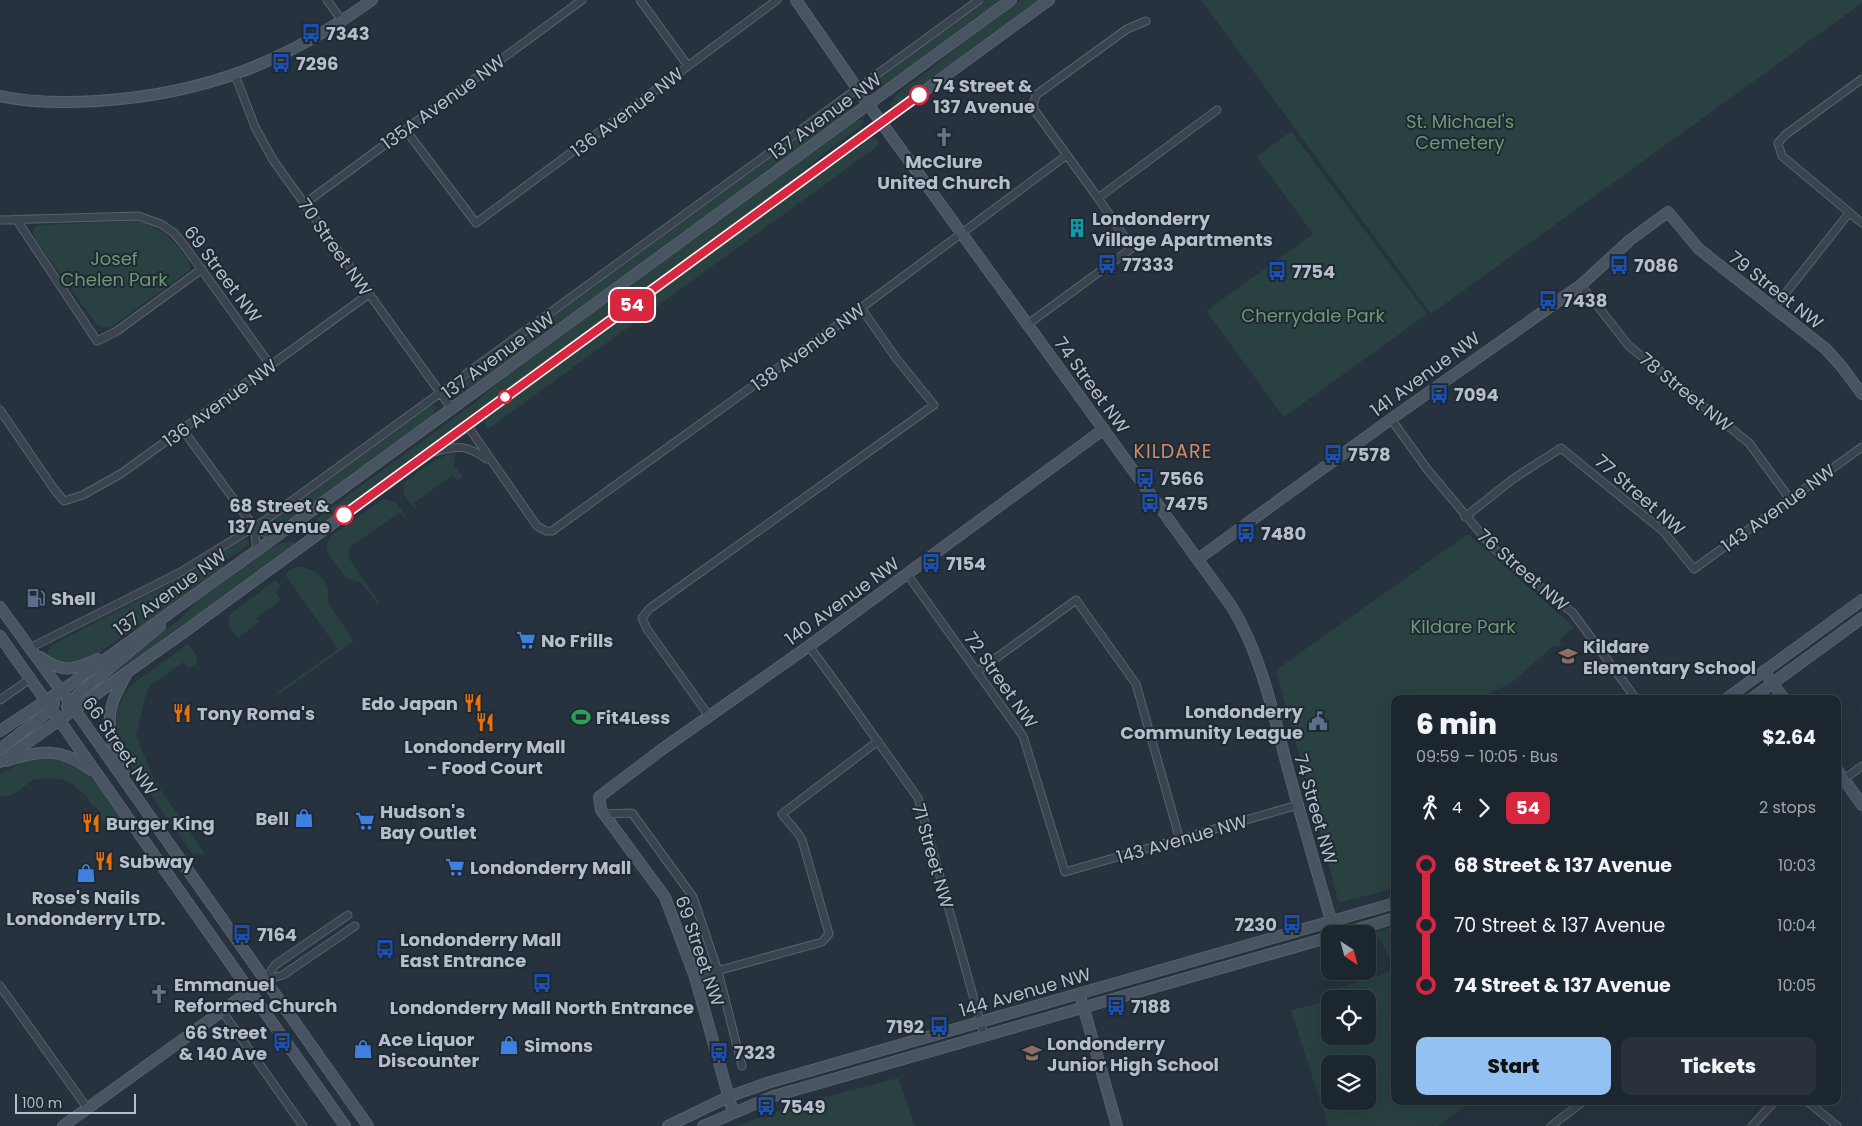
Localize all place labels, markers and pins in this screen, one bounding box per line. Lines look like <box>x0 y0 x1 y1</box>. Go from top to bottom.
place label: 7343 <box>326 21 370 46</box>
bus stop icon: 7343 <box>300 22 322 44</box>
place label: 7296 <box>296 51 338 76</box>
bus stop icon: 7296 <box>270 52 292 74</box>
place label: 74 Street & 137 Avenue <box>933 73 1035 119</box>
marker: 74 Street & 137 Avenue <box>909 85 929 105</box>
church icon: McClure United Church <box>933 126 955 148</box>
place label: McClure United Church <box>877 149 1011 195</box>
place label: Londonderry Village Apartments <box>1092 206 1273 252</box>
building icon: Londonderry Village Apartments <box>1066 217 1088 239</box>
place label: 77333 <box>1122 252 1174 277</box>
bus stop icon: 77333 <box>1096 253 1118 275</box>
place label: 7086 <box>1634 253 1679 278</box>
bus stop icon: 7086 <box>1608 254 1630 276</box>
place label: 7754 <box>1292 259 1335 284</box>
bus stop icon: 7754 <box>1266 260 1288 282</box>
place label: 7438 <box>1563 288 1607 313</box>
bus stop icon: 7438 <box>1537 289 1559 311</box>
place label: 7094 <box>1454 382 1499 407</box>
bus stop icon: 7094 <box>1428 383 1450 405</box>
unlabelled marker <box>498 390 512 404</box>
place label: 7578 <box>1348 442 1391 467</box>
bus stop icon: 7578 <box>1322 443 1344 465</box>
place label: 7566 <box>1160 466 1204 491</box>
bus stop icon: 7566 <box>1134 467 1156 489</box>
place label: 7475 <box>1165 491 1208 516</box>
bus stop icon: 7475 <box>1139 492 1161 514</box>
place label: 68 Street & 137 Avenue <box>228 493 331 539</box>
marker: 68 Street & 137 Avenue <box>334 505 354 525</box>
place label: 7480 <box>1261 521 1306 546</box>
bus stop icon: 7480 <box>1235 522 1257 544</box>
place label: 7154 <box>946 551 986 576</box>
bus stop icon: 7154 <box>920 552 942 574</box>
place label: Shell <box>51 586 96 611</box>
fuel station icon: Shell <box>25 587 47 609</box>
place label: No Frills <box>541 628 613 653</box>
supermarket icon: No Frills <box>515 629 537 651</box>
place label: Kildare Elementary School <box>1583 634 1756 680</box>
school or university icon: Kildare Elementary School <box>1557 645 1579 667</box>
place label: Edo Japan <box>362 691 458 716</box>
restaurant icon: Edo Japan <box>462 692 484 714</box>
place label: Londonderry Community League <box>1120 699 1304 745</box>
place label: Tony Roma's <box>197 701 315 726</box>
restaurant icon: Tony Roma's <box>171 702 193 724</box>
place label: Fit4Less <box>596 705 670 730</box>
sports icon: Fit4Less <box>570 706 592 728</box>
public building icon: Londonderry Community League <box>1307 710 1329 732</box>
restaurant icon: Londonderry Mall - Food Court <box>474 711 496 733</box>
place label: Londonderry Mall - Food Court <box>404 734 566 780</box>
place label: Hudson's Bay Outlet <box>380 799 477 845</box>
place label: Bell <box>255 806 289 831</box>
shop icon: Bell <box>293 807 315 829</box>
supermarket icon: Hudson's Bay Outlet <box>354 810 376 832</box>
place label: Burger King <box>106 811 215 836</box>
restaurant icon: Burger King <box>80 812 102 834</box>
place label: Subway <box>119 849 194 874</box>
restaurant icon: Subway <box>93 850 115 872</box>
place label: Londonderry Mall <box>470 855 631 880</box>
supermarket icon: Londonderry Mall <box>444 856 466 878</box>
shop icon: Rose's Nails Londonderry LTD. <box>75 862 97 884</box>
place label: Rose's Nails Londonderry LTD. <box>6 885 166 931</box>
place label: 7230 <box>1234 912 1277 937</box>
bus stop icon: 7230 <box>1281 913 1303 935</box>
place label: 7164 <box>257 922 297 947</box>
bus stop icon: 7164 <box>231 923 253 945</box>
place label: Londonderry Mall East Entrance <box>400 927 561 973</box>
bus stop icon: Londonderry Mall East Entrance <box>374 938 396 960</box>
place label: Emmanuel Reformed Church <box>174 972 337 1018</box>
bus stop icon: Londonderry Mall North Entrance <box>531 972 553 994</box>
church icon: Emmanuel Reformed Church <box>148 983 170 1005</box>
place label: 7188 <box>1131 994 1171 1019</box>
place label: Londonderry Mall North Entrance <box>390 995 694 1020</box>
bus stop icon: 7188 <box>1105 995 1127 1017</box>
place label: 7192 <box>886 1014 924 1039</box>
bus stop icon: 7192 <box>928 1015 950 1037</box>
place label: 66 Street & 140 Ave <box>179 1020 267 1066</box>
place label: Ace Liquor Discounter <box>378 1027 479 1073</box>
bus stop icon: 66 Street & 140 Ave <box>271 1031 293 1053</box>
place label: Londonderry Junior High School <box>1047 1031 1219 1077</box>
place label: Simons <box>524 1033 593 1058</box>
shop icon: Simons <box>498 1034 520 1056</box>
shop icon: Ace Liquor Discounter <box>352 1038 374 1060</box>
place label: 7323 <box>734 1040 776 1065</box>
bus stop icon: 7323 <box>708 1041 730 1063</box>
school or university icon: Londonderry Junior High School <box>1021 1042 1043 1064</box>
place label: 7549 <box>781 1094 826 1119</box>
bus stop icon: 7549 <box>755 1095 777 1117</box>

